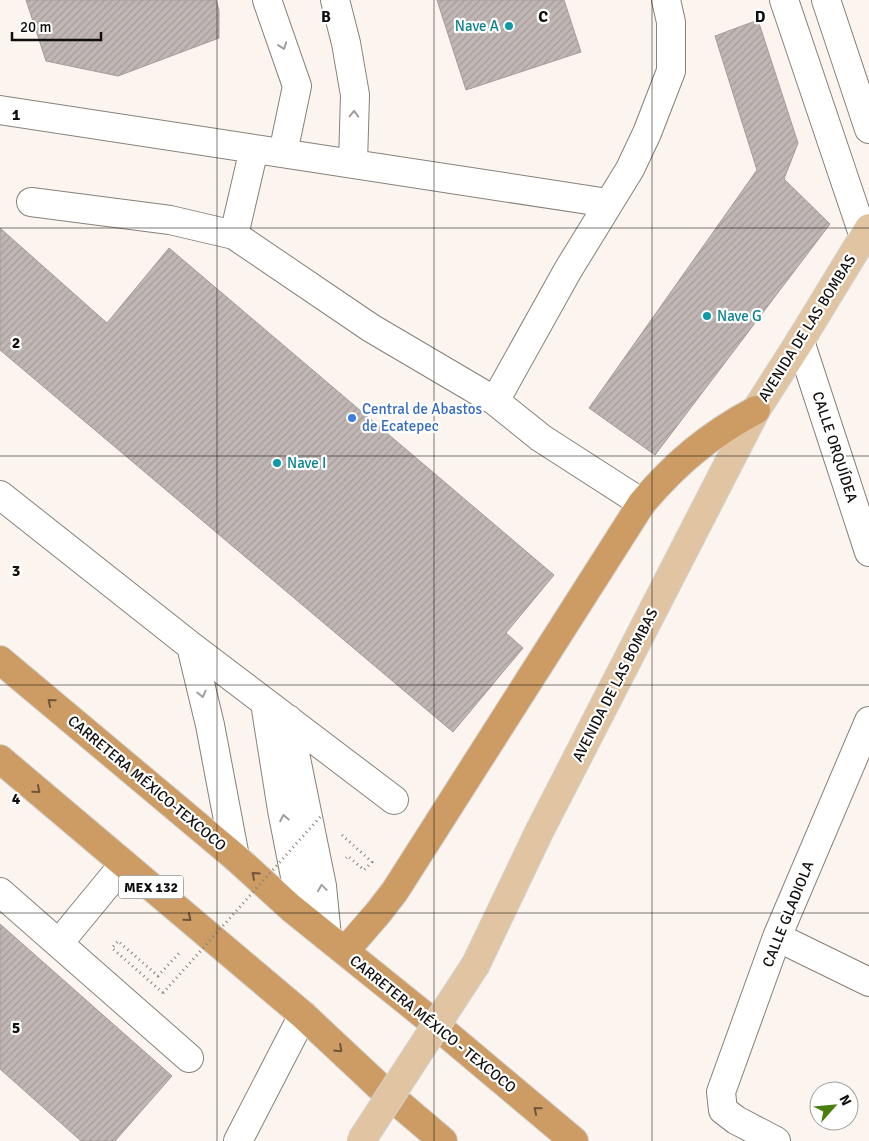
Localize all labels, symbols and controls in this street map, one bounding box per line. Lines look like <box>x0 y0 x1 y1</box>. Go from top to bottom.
text: B <box>321 7 331 27</box>
text: C <box>538 7 548 27</box>
text: D <box>755 7 766 27</box>
scale bar <box>12 10 101 42</box>
place label: Nave A <box>455 17 499 35</box>
text: 20 m <box>20 18 51 36</box>
marker: Nave A <box>503 20 515 32</box>
one-way arrow <box>277 41 287 50</box>
text: 1 <box>12 105 21 125</box>
one-way arrow <box>349 110 359 118</box>
street label: AVENIDA DE LAS BOMBAS <box>754 251 860 405</box>
place label: Nave G <box>717 307 762 325</box>
marker: Nave G <box>701 310 713 322</box>
text: 2 <box>12 333 20 353</box>
street label: CALLE ORQUÍDEA <box>809 389 862 505</box>
place label: Central de Abastos de Ecatepec <box>362 400 483 435</box>
marker: Central de Abastos de Ecatepec <box>346 412 358 424</box>
place label: Nave I <box>287 454 326 472</box>
marker: Nave I <box>271 457 283 469</box>
text: 3 <box>12 561 20 581</box>
street label: AVENIDA DE LAS BOMBAS <box>568 605 662 765</box>
one-way arrow <box>196 689 207 698</box>
one-way arrow <box>47 699 56 708</box>
street label: CARRETERA MÉXICO-TEXCOCO <box>64 711 231 855</box>
one-way arrow <box>31 785 40 793</box>
text: 4 <box>12 789 21 809</box>
one-way arrow <box>279 813 289 822</box>
street label: CALLE GLADIOLA <box>759 858 817 970</box>
one-way arrow <box>251 872 260 881</box>
road number: MEX 132 <box>118 876 184 899</box>
one-way arrow <box>317 884 327 892</box>
one-way arrow <box>182 912 191 920</box>
street label: CARRETERA MÉXICO - TEXCOCO <box>346 951 520 1097</box>
text: 5 <box>12 1018 20 1038</box>
one-way arrow <box>333 1043 342 1052</box>
north arrow <box>809 1081 859 1131</box>
text: N <box>835 1092 855 1109</box>
one-way arrow <box>534 1107 543 1115</box>

